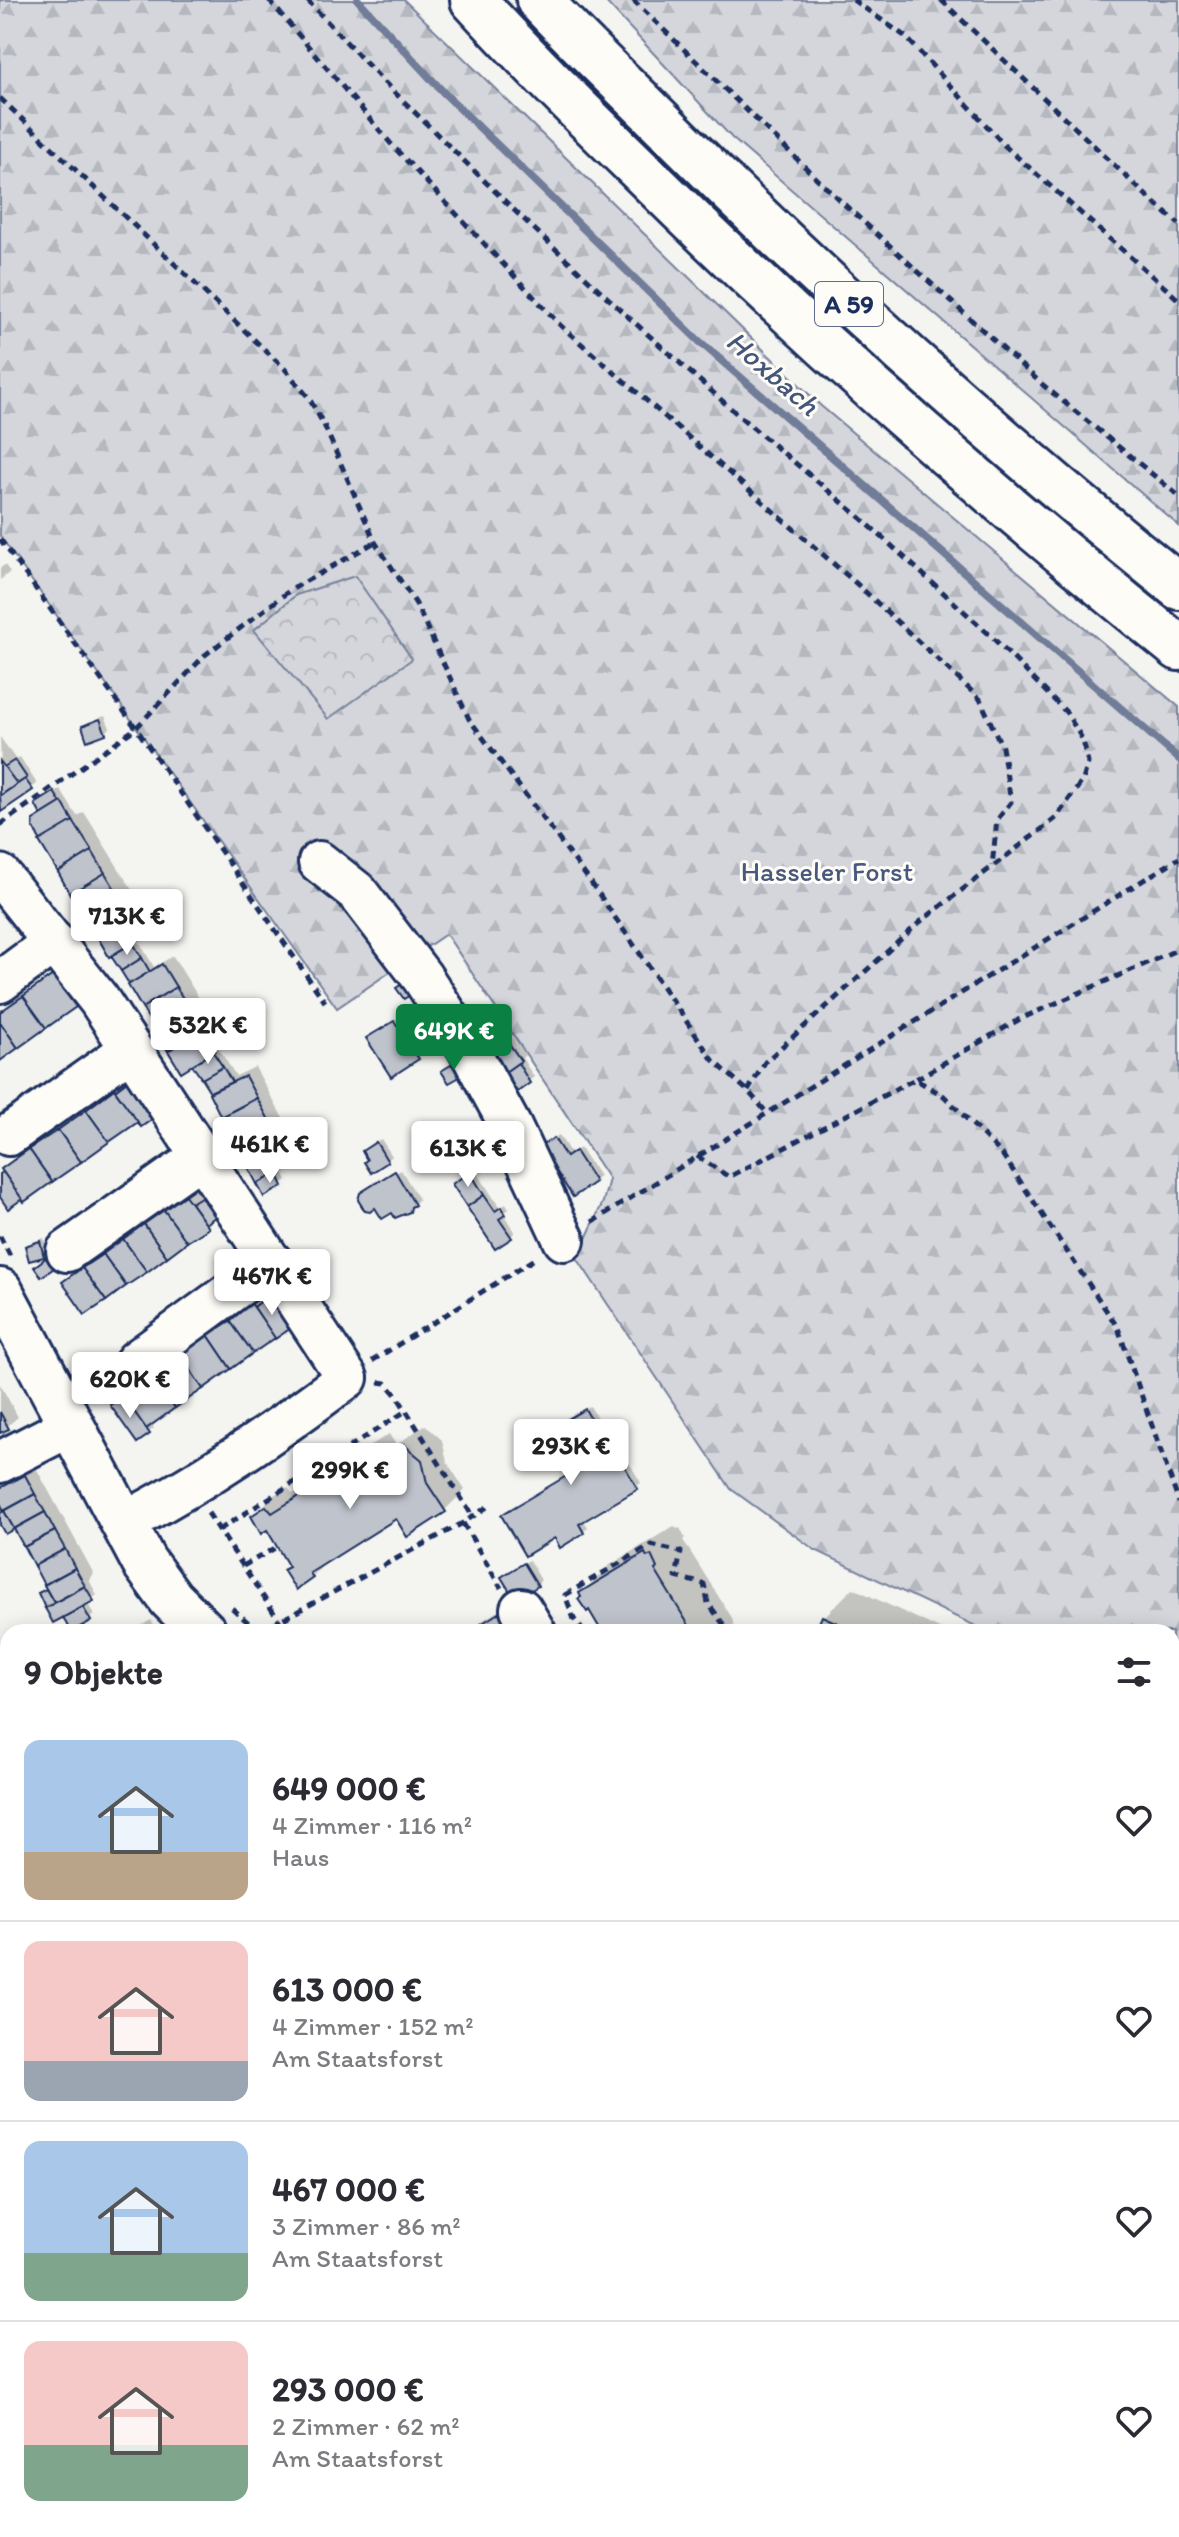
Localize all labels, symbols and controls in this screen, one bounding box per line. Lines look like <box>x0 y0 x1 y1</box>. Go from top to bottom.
road number: A 59 <box>815 282 883 326</box>
water label: Hoxbach <box>719 322 828 424</box>
park label: Hasseler Forst <box>741 854 913 888</box>
pin: 713K € <box>62 889 192 957</box>
text: 713K € <box>89 899 165 931</box>
pin: 532K € <box>143 998 273 1066</box>
pin: 649K € <box>389 1004 519 1072</box>
text: 532K € <box>169 1008 247 1040</box>
text: 649K € <box>414 1014 494 1046</box>
pin: 461K € <box>205 1117 335 1185</box>
pin: 613K € <box>403 1121 533 1189</box>
text: 461K € <box>231 1127 309 1159</box>
text: 613K € <box>429 1131 507 1163</box>
pin: 467K € <box>207 1249 337 1317</box>
text: 467K € <box>232 1259 312 1291</box>
pin: 620K € <box>65 1352 195 1420</box>
text: 620K € <box>90 1362 170 1394</box>
pin: 293K € <box>506 1419 636 1487</box>
text: 293K € <box>532 1429 610 1461</box>
pin: 299K € <box>285 1443 415 1511</box>
text: 299K € <box>311 1453 389 1485</box>
icon: filters <box>1112 1650 1156 1694</box>
text: 9 Objekte <box>24 1652 163 1693</box>
text: 649 000 € <box>272 1768 426 1809</box>
icon: home <box>88 1772 184 1868</box>
icon: heart <box>1112 1798 1156 1842</box>
text: 4 Zimmer · 116 m² <box>272 1809 472 1841</box>
text: Haus <box>272 1841 329 1873</box>
text: 613 000 € <box>272 1969 422 2010</box>
icon: home <box>88 1973 184 2069</box>
icon: heart <box>1112 1999 1156 2043</box>
text: 4 Zimmer · 152 m² <box>272 2010 474 2042</box>
text: Am Staatsforst <box>272 2042 443 2074</box>
text: 467 000 € <box>272 2169 425 2210</box>
icon: home <box>88 2173 184 2269</box>
icon: heart <box>1112 2199 1156 2243</box>
text: 3 Zimmer · 86 m² <box>272 2210 461 2242</box>
text: Am Staatsforst <box>272 2242 443 2274</box>
text: 293 000 € <box>272 2369 424 2410</box>
icon: home <box>88 2373 184 2469</box>
icon: heart <box>1112 2399 1156 2443</box>
text: 2 Zimmer · 62 m² <box>272 2410 460 2442</box>
text: Am Staatsforst <box>272 2442 443 2474</box>

